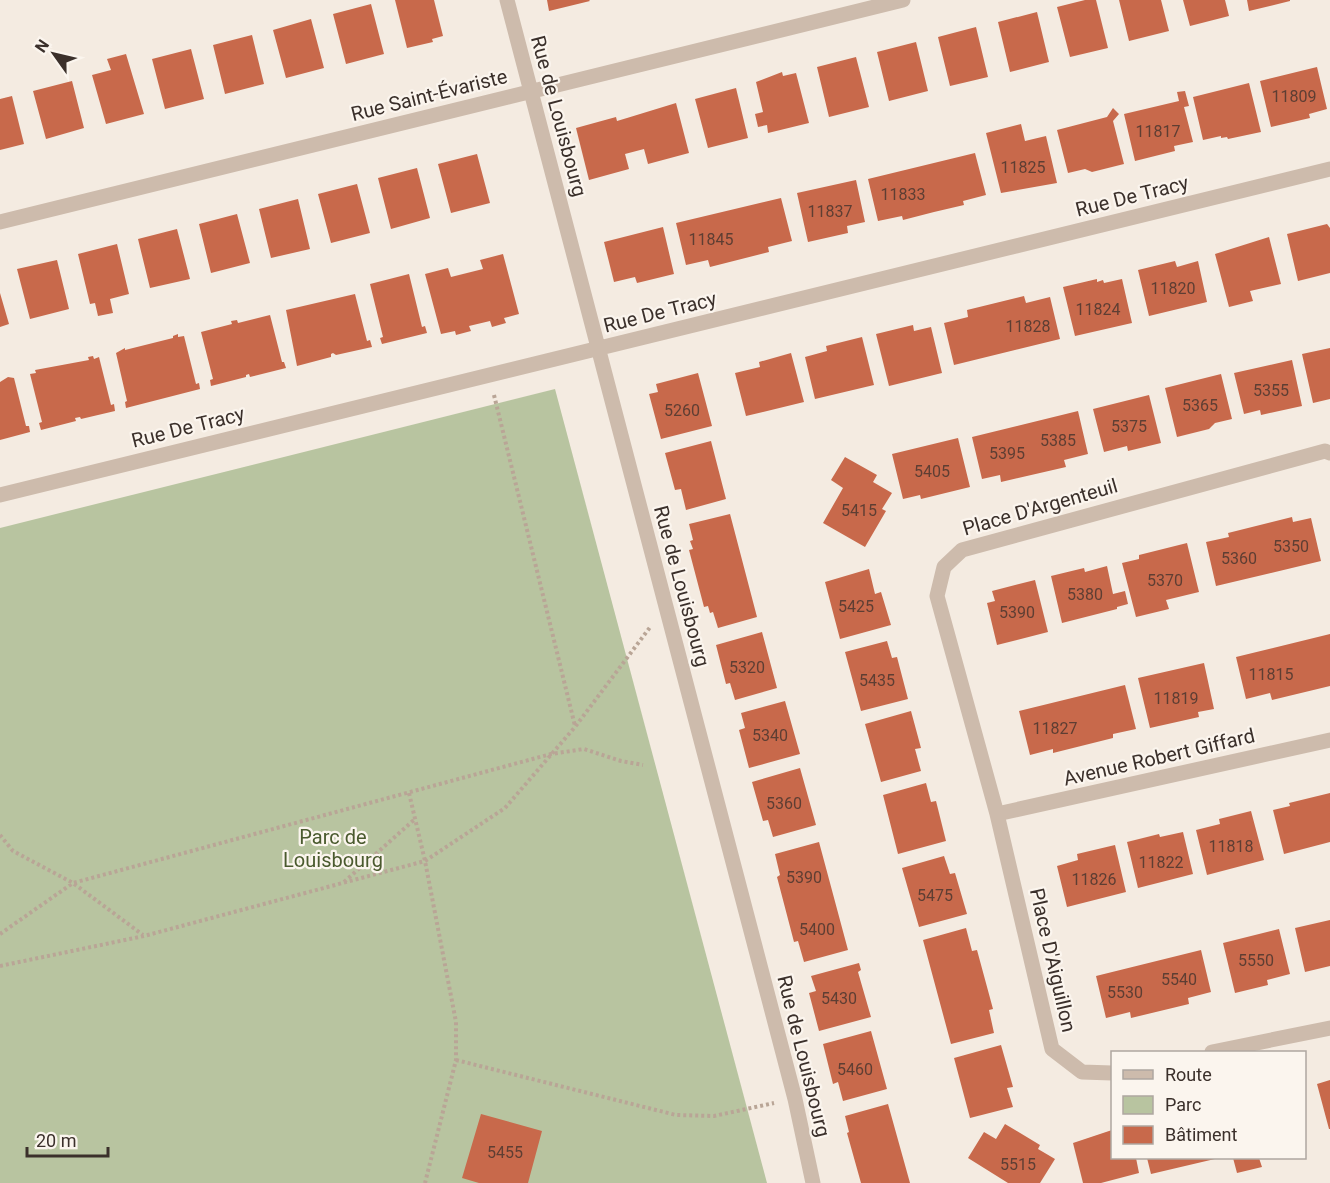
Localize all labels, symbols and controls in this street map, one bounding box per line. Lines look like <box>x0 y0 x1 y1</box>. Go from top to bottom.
north arrow <box>24 24 84 84</box>
street label: Rue de Louisbourg <box>526 33 592 199</box>
text: N <box>31 36 53 56</box>
street label: Rue Saint-Évariste <box>348 64 510 126</box>
house number: 11809 <box>1272 87 1316 106</box>
house number: 11817 <box>1136 122 1180 141</box>
house number: 11825 <box>1001 158 1045 177</box>
street label: Rue De Tracy <box>1073 170 1192 222</box>
house number: 11833 <box>881 185 925 204</box>
house number: 11837 <box>808 202 852 221</box>
house number: 11845 <box>689 230 733 249</box>
house number: 11820 <box>1151 279 1195 298</box>
street label: Rue De Tracy <box>601 286 720 338</box>
house number: 11824 <box>1076 300 1120 319</box>
house number: 11828 <box>1006 317 1050 336</box>
house number: 5355 <box>1253 381 1289 400</box>
house number: 5365 <box>1182 396 1218 415</box>
street label: Rue De Tracy <box>129 401 248 453</box>
house number: 5260 <box>664 401 700 420</box>
house number: 5375 <box>1111 417 1147 436</box>
house number: 5385 <box>1040 431 1076 450</box>
house number: 5395 <box>989 444 1025 463</box>
house number: 5405 <box>914 462 950 481</box>
street label: Place D'Argenteuil <box>960 473 1120 541</box>
house number: 5415 <box>841 501 877 520</box>
street label: Rue de Louisbourg <box>649 503 715 669</box>
house number: 5350 <box>1273 537 1309 556</box>
house number: 5360 <box>1221 549 1257 568</box>
house number: 5370 <box>1147 571 1183 590</box>
house number: 5380 <box>1067 585 1103 604</box>
house number: 5425 <box>838 597 874 616</box>
house number: 5390 <box>999 603 1035 622</box>
house number: 5320 <box>729 658 765 677</box>
house number: 11815 <box>1249 665 1293 684</box>
house number: 5435 <box>859 671 895 690</box>
house number: 11819 <box>1154 689 1198 708</box>
house number: 11827 <box>1033 719 1077 738</box>
street label: Avenue Robert Giffard <box>1061 723 1257 791</box>
house number: 5340 <box>752 726 788 745</box>
house number: 5360 <box>766 794 802 813</box>
park label: Parc de Louisbourg <box>283 825 383 872</box>
house number: 11818 <box>1209 837 1253 856</box>
house number: 11822 <box>1139 853 1183 872</box>
house number: 5390 <box>786 868 822 887</box>
house number: 11826 <box>1072 870 1116 889</box>
house number: 5475 <box>917 886 953 905</box>
street label: Place D'Aiguillon <box>1025 886 1081 1034</box>
house number: 5400 <box>799 920 835 939</box>
house number: 5550 <box>1238 951 1274 970</box>
house number: 5540 <box>1161 970 1197 989</box>
street label: Rue de Louisbourg <box>772 973 836 1139</box>
house number: 5530 <box>1107 983 1143 1002</box>
house number: 5430 <box>821 989 857 1008</box>
legend <box>1111 1051 1306 1159</box>
house number: 5460 <box>837 1060 873 1079</box>
text: Route <box>1165 1064 1212 1085</box>
text: Parc <box>1165 1094 1201 1115</box>
scale bar <box>27 1120 108 1158</box>
text: Bâtiment <box>1165 1124 1238 1145</box>
text: 20 m <box>36 1130 76 1151</box>
house number: 5455 <box>487 1143 523 1162</box>
house number: 5515 <box>1000 1155 1036 1174</box>

